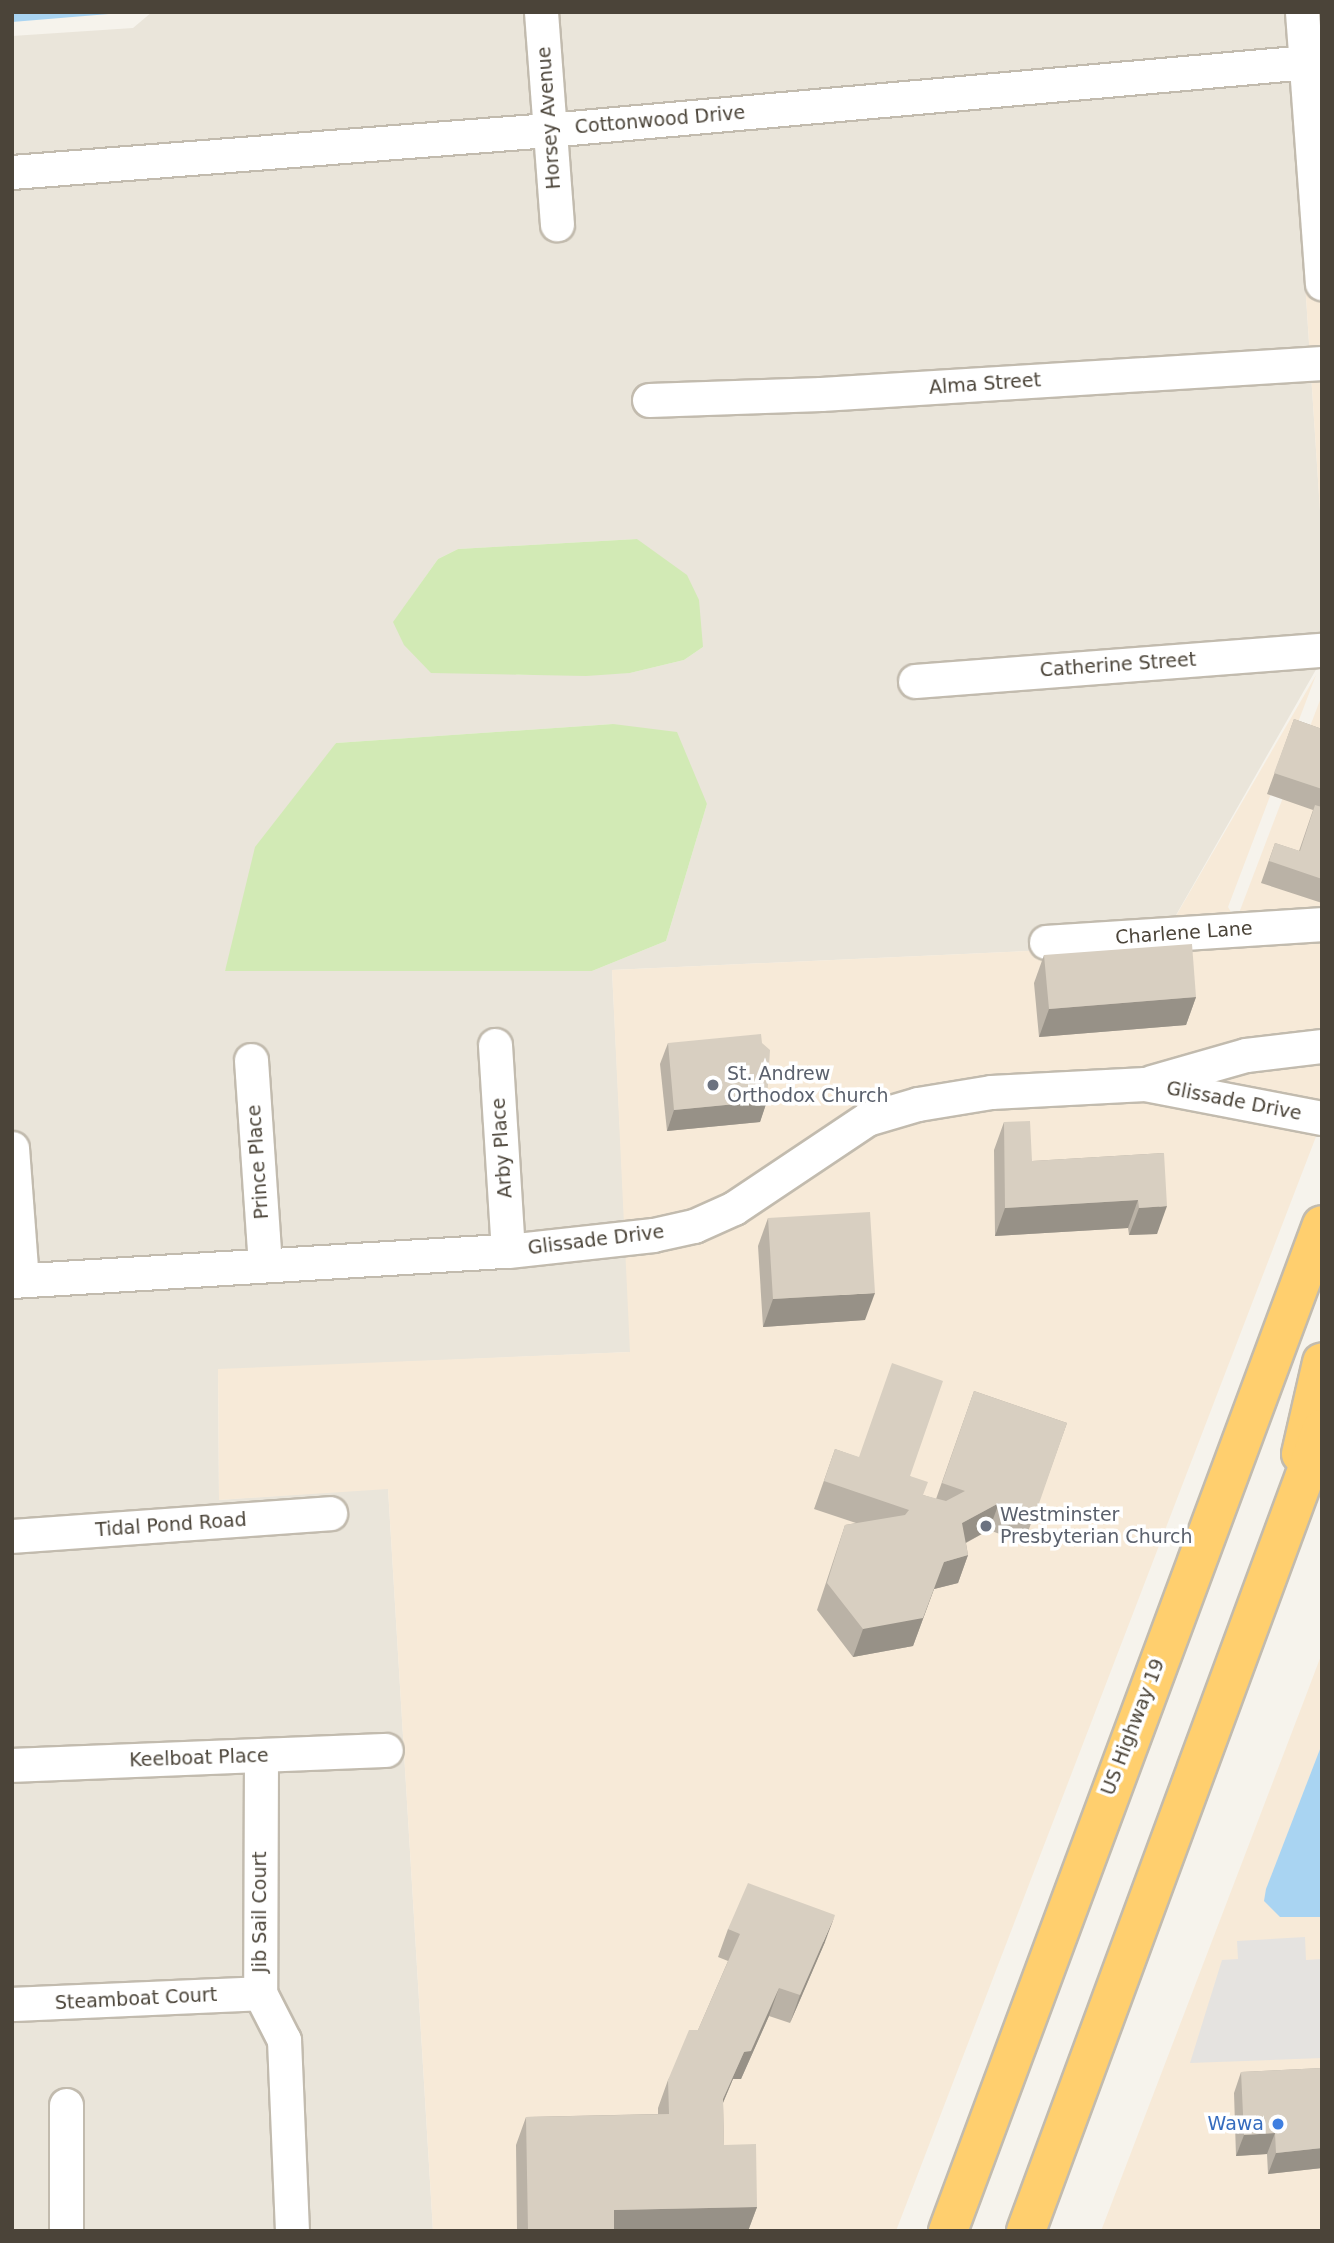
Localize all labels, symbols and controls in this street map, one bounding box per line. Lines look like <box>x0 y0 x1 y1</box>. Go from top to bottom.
street label: Horsey Avenue <box>533 46 565 190</box>
street label: Cottonwood Drive <box>574 101 746 139</box>
street label: Alma Street <box>928 369 1042 399</box>
street label: Catherine Street <box>1039 648 1197 682</box>
street label: Charlene Lane <box>1115 917 1253 949</box>
place label: St. Andrew Orthodox Church <box>727 1063 888 1107</box>
marker: St. Andrew Orthodox Church <box>705 1077 721 1093</box>
street label: Glissade Drive <box>1165 1077 1303 1125</box>
street label: Arby Place <box>487 1097 517 1199</box>
street label: Prince Place <box>243 1104 273 1220</box>
street label: Glissade Drive <box>527 1220 665 1260</box>
place label: Westminster Presbyterian Church <box>1000 1504 1193 1548</box>
street label: Tidal Pond Road <box>95 1508 247 1542</box>
marker: Westminster Presbyterian Church <box>978 1518 994 1534</box>
street label: US Highway 19 <box>1096 1656 1170 1798</box>
street label: Keelboat Place <box>129 1744 269 1772</box>
street label: Jib Sail Court <box>249 1851 271 1973</box>
street label: Steamboat Court <box>54 1983 218 2015</box>
place label: Wawa <box>1208 2113 1264 2135</box>
marker: Wawa <box>1270 2116 1286 2132</box>

